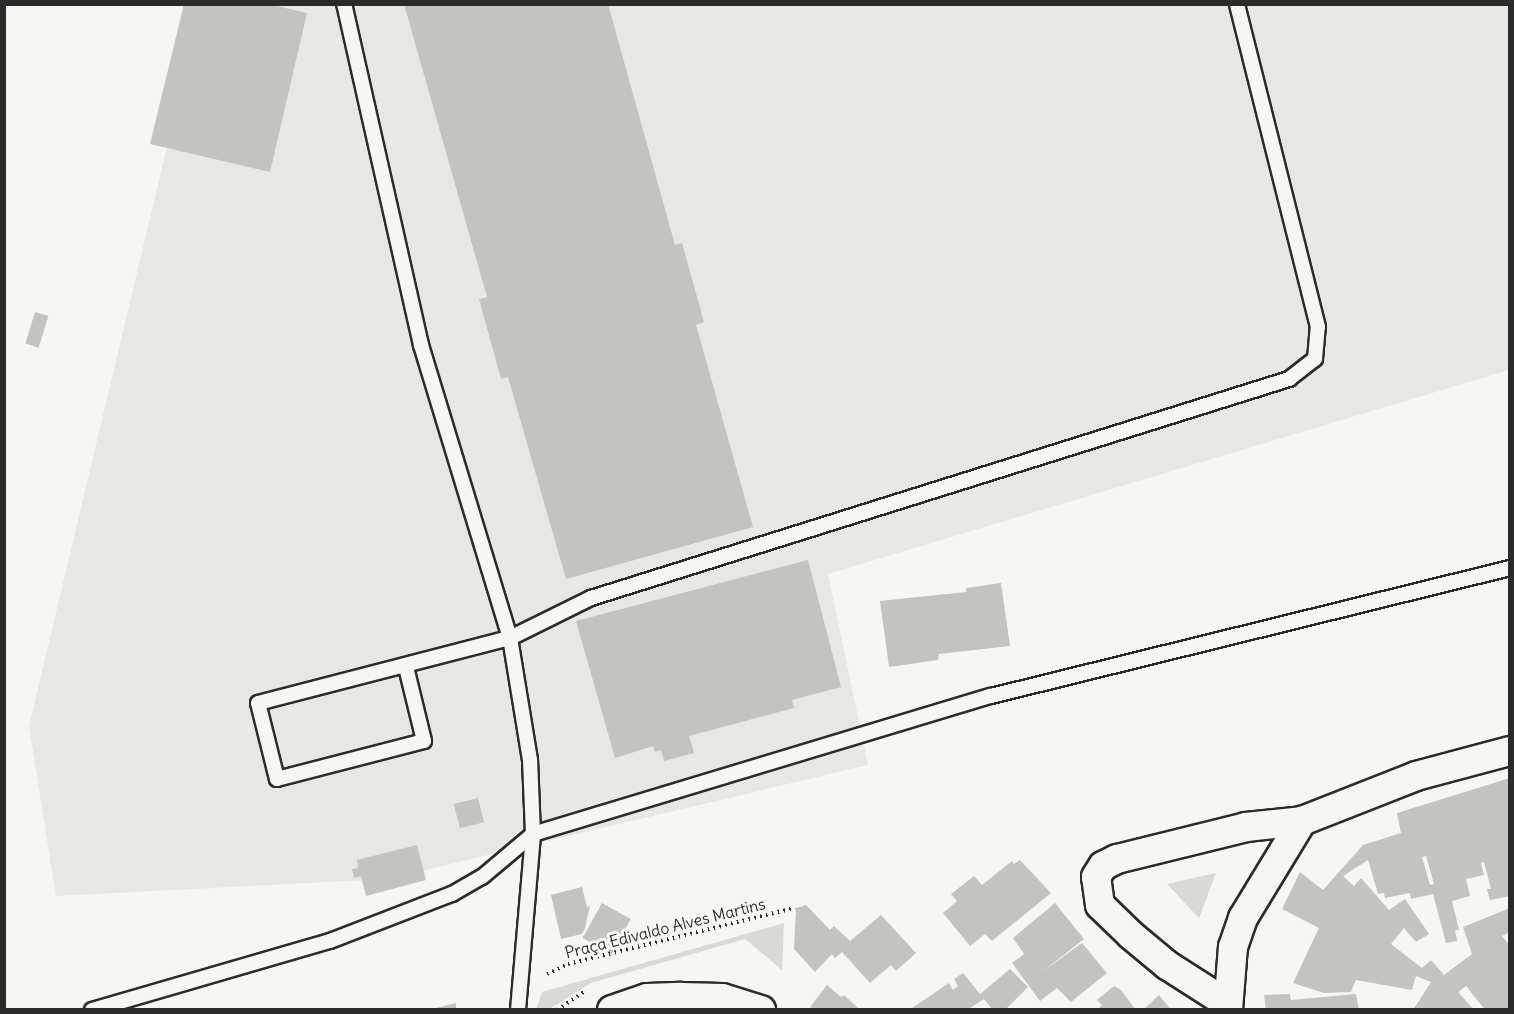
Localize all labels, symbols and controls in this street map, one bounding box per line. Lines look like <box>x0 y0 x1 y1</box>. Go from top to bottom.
street label: Praça Edivaldo Alves Martins <box>563 894 767 962</box>

